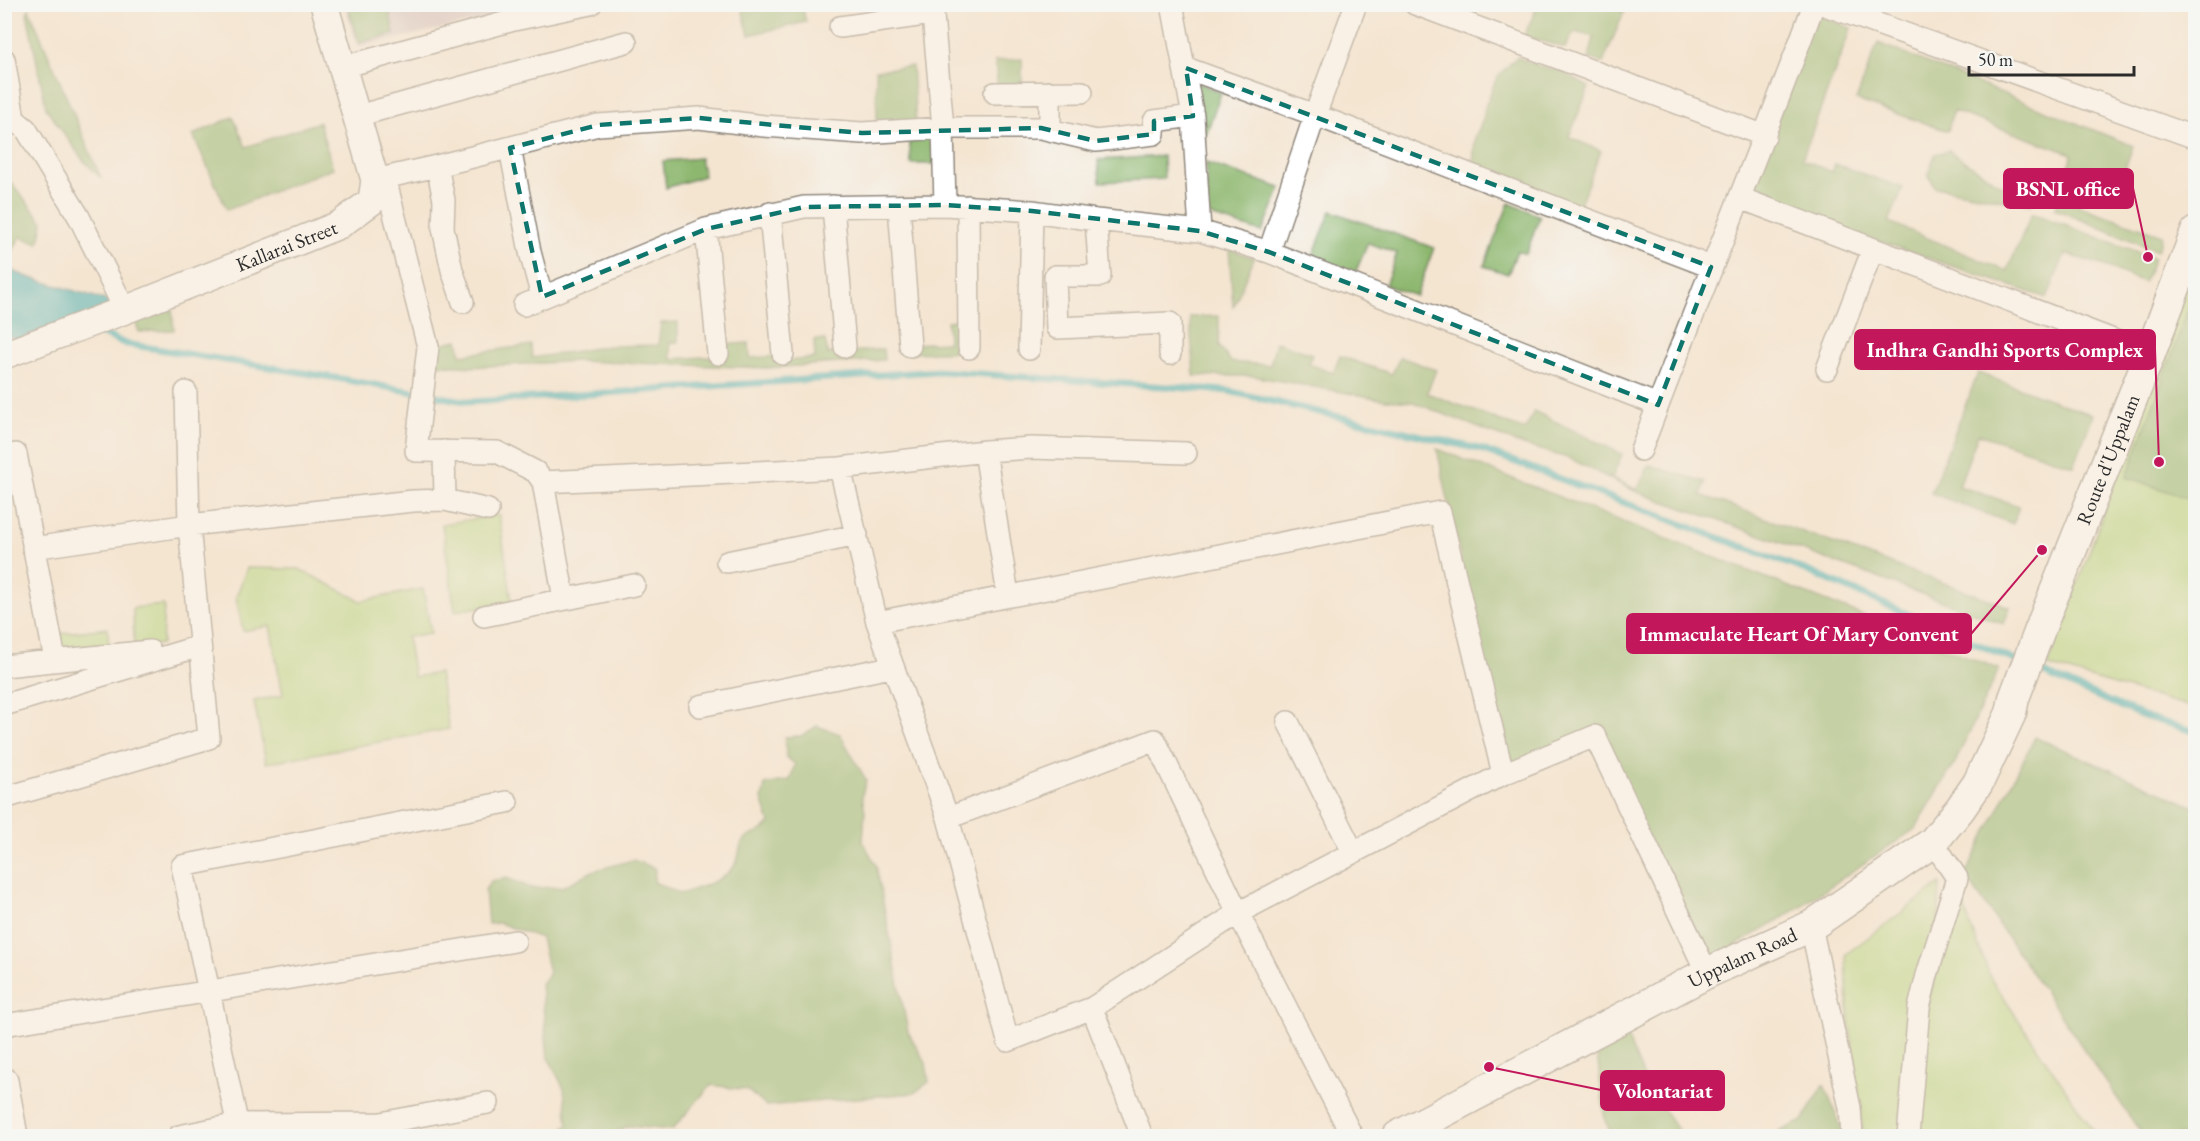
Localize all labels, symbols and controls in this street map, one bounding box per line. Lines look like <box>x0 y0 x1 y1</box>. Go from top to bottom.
scale bar <box>1969 39 2134 77</box>
text: 50 m <box>1978 48 2013 71</box>
callout: BSNL office <box>2004 169 2133 208</box>
text: BSNL office <box>2016 175 2120 202</box>
street label: Kallarai Street <box>232 214 342 278</box>
callout: Indhra Gandhi Sports Complex <box>1855 330 2155 369</box>
text: Indhra Gandhi Sports Complex <box>1867 336 2144 363</box>
street label: Route d'Uppalam <box>2070 390 2146 528</box>
callout: Immaculate Heart Of Mary Convent <box>1627 614 1971 653</box>
text: Immaculate Heart Of Mary Convent <box>1639 620 1959 647</box>
street label: Uppalam Road <box>1683 921 1802 994</box>
callout: Volontariat <box>1601 1071 1724 1110</box>
text: Volontariat <box>1613 1077 1713 1104</box>

